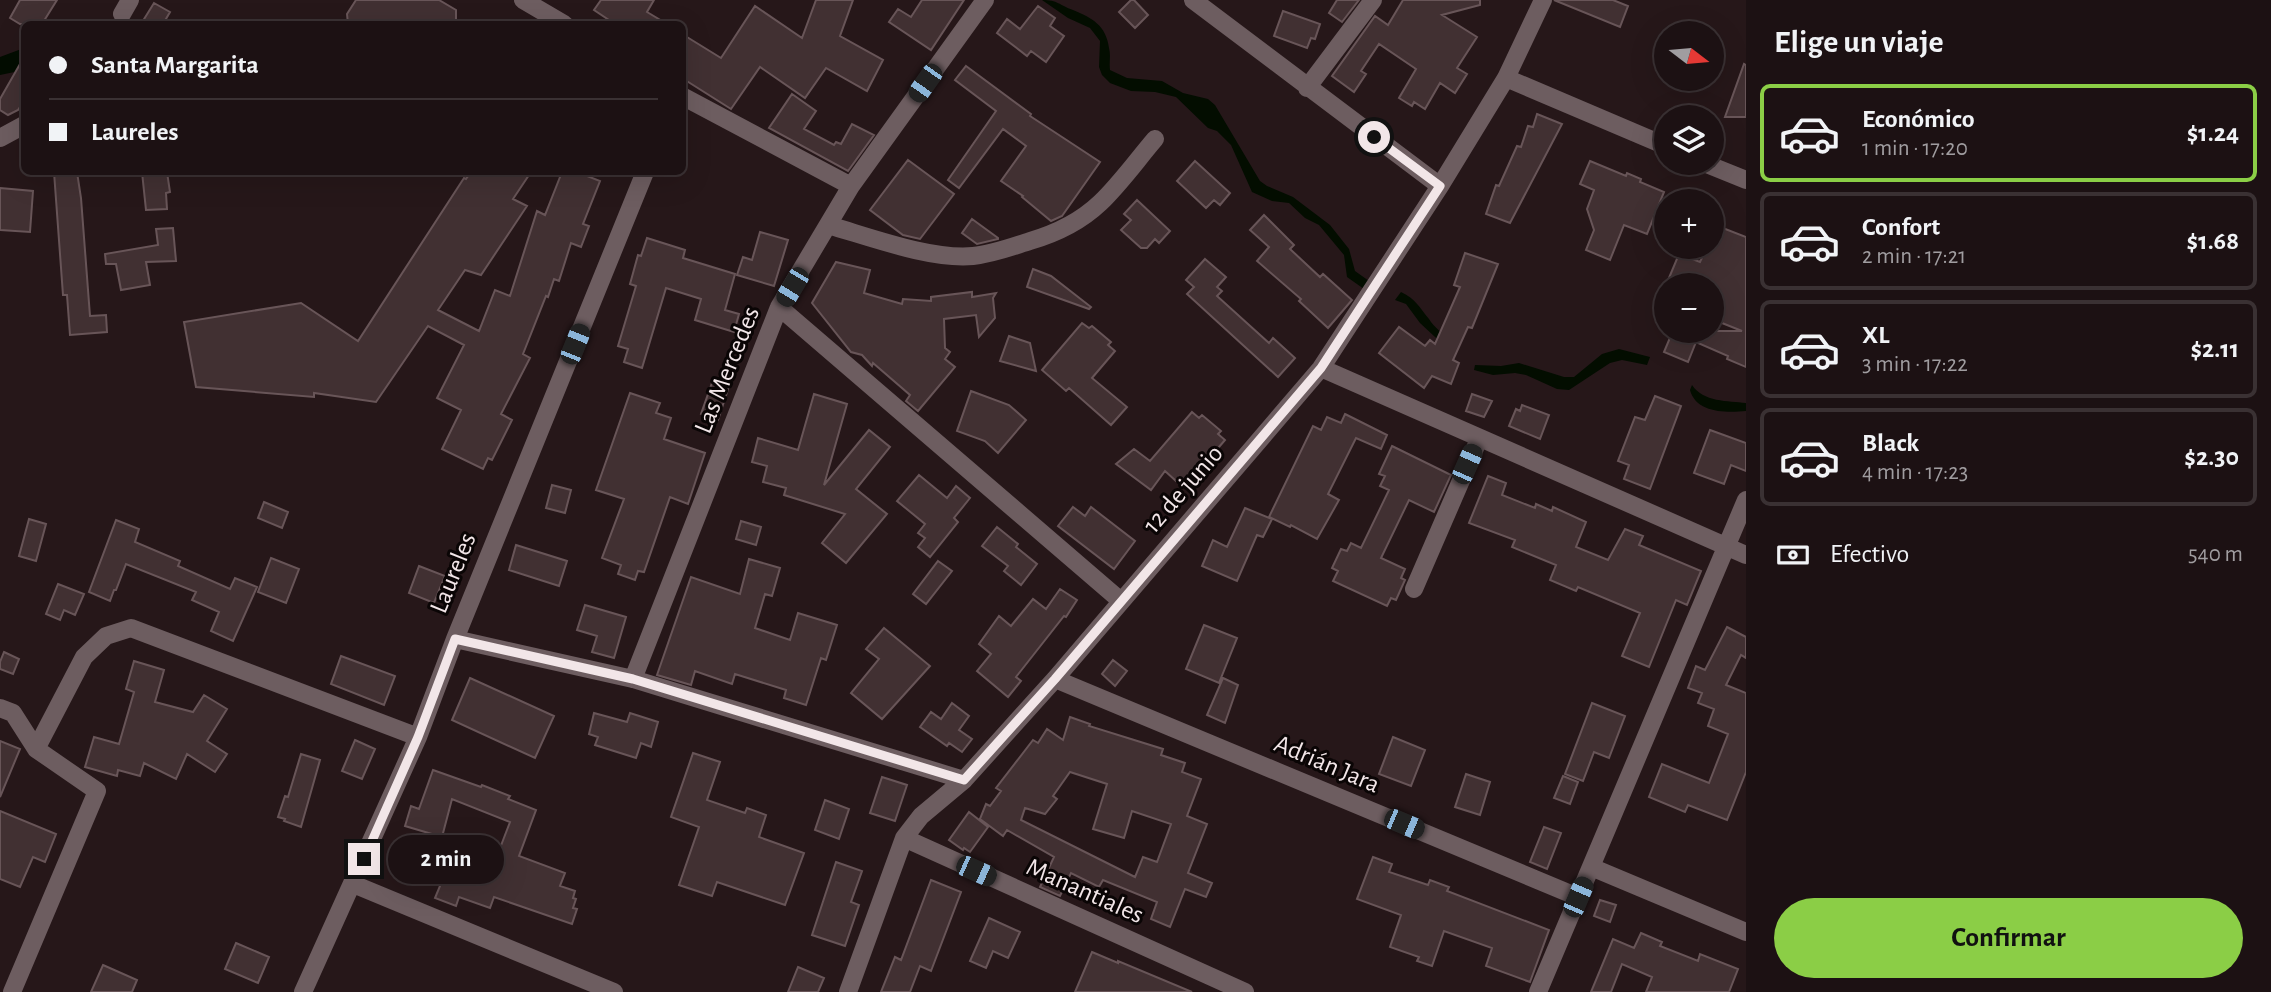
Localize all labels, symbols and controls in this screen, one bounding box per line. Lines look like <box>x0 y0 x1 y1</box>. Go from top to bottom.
north arrow <box>1654 21 1724 91</box>
map controls <box>1654 21 1724 343</box>
text: Elige un viaje <box>1774 26 1944 58</box>
text: Santa Margarita <box>91 52 259 78</box>
car <box>905 60 946 106</box>
icon: car <box>1778 102 1841 165</box>
button: layers <box>1654 105 1724 175</box>
text: Económico <box>1862 106 1975 132</box>
text: Laureles <box>91 119 179 145</box>
text: $1.24 <box>2187 120 2239 146</box>
route start <box>1358 121 1390 153</box>
text: 1 min · 17:20 <box>1862 137 1968 160</box>
button: + <box>1654 189 1724 259</box>
icon: car <box>1778 210 1841 273</box>
text: Confort <box>1862 214 1940 240</box>
text: $1.68 <box>2187 228 2239 254</box>
text: 2 min · 17:21 <box>1862 245 1966 268</box>
car <box>773 264 812 310</box>
button: − <box>1654 273 1724 343</box>
street label: Las Mercedes <box>690 303 764 437</box>
icon: car <box>1778 318 1841 381</box>
car <box>558 321 593 367</box>
text: XL <box>1862 322 1889 348</box>
text: $2.11 <box>2190 336 2239 362</box>
text: 3 min · 17:22 <box>1862 353 1968 376</box>
icon: car <box>1778 426 1841 489</box>
text: Black <box>1862 430 1919 456</box>
street label: 12 de junio <box>1138 440 1228 538</box>
car <box>1449 441 1486 487</box>
text: $2.30 <box>2184 444 2239 470</box>
text: 4 min · 17:23 <box>1862 461 1968 484</box>
street label: Laureles <box>425 529 481 617</box>
icon: cash <box>1774 536 1812 574</box>
text: Efectivo <box>1830 541 1909 567</box>
text: 540 m <box>2188 543 2243 566</box>
street label: Adrián Jara <box>1271 730 1383 798</box>
car <box>1381 806 1428 842</box>
callout: 2 min <box>388 834 504 884</box>
route end <box>348 843 380 875</box>
text: 2 min <box>420 848 472 871</box>
car <box>953 853 1000 889</box>
street label: Manantiales <box>1023 854 1147 928</box>
car <box>1561 874 1596 920</box>
button: Confirmar <box>1774 898 2243 978</box>

